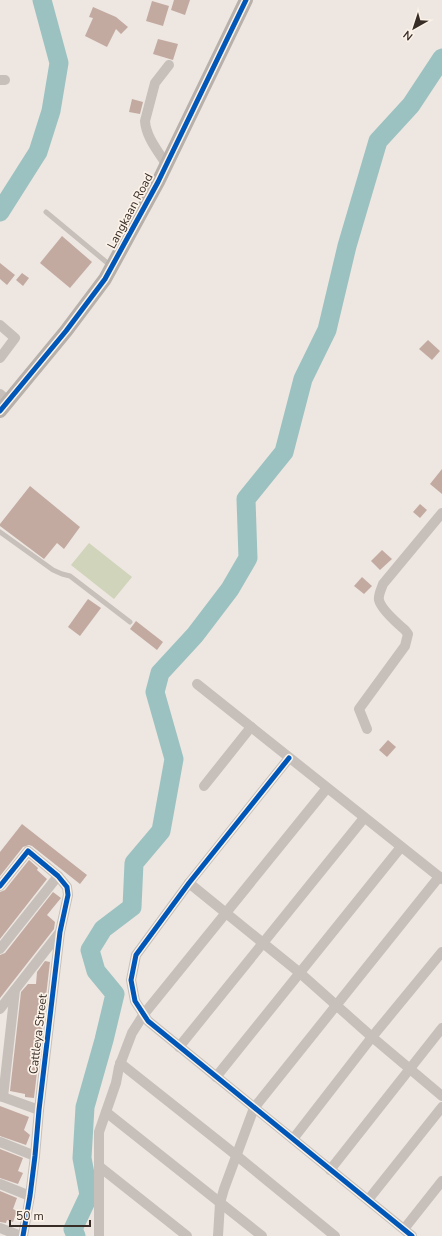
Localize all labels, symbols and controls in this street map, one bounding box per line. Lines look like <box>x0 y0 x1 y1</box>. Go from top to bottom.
north arrow <box>394 8 434 48</box>
text: N <box>400 27 416 44</box>
street label: Langkaan Road <box>103 171 157 251</box>
street label: Cattleya Street <box>25 992 51 1075</box>
scale bar <box>10 1202 90 1228</box>
text: 50 m <box>16 1208 44 1224</box>

